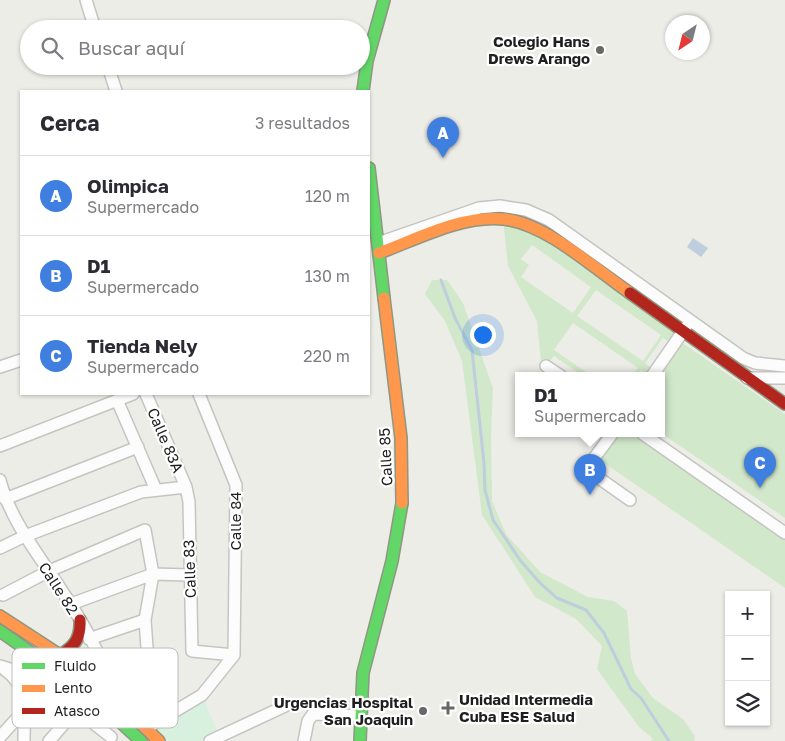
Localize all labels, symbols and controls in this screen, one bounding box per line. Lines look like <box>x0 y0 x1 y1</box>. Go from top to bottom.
north arrow <box>665 15 710 60</box>
search box <box>20 20 370 75</box>
place label: Colegio Hans Drews Arango <box>488 32 590 67</box>
icon: search <box>38 34 66 62</box>
text: Buscar aquí <box>78 36 185 59</box>
marker: Colegio Hans Drews Arango <box>594 44 606 56</box>
text: Cerca <box>40 110 99 136</box>
text: 3 resultados <box>255 113 350 133</box>
pin: A <box>427 117 459 158</box>
text: Olimpica <box>87 174 169 197</box>
text: A <box>50 186 62 206</box>
text: 120 m <box>305 186 350 206</box>
text: Supermercado <box>87 197 199 217</box>
text: D1 <box>87 254 110 277</box>
text: B <box>50 266 62 286</box>
text: 130 m <box>305 266 350 286</box>
text: Supermercado <box>87 277 199 297</box>
your location <box>470 322 496 348</box>
text: Tienda Nely <box>87 334 198 357</box>
text: C <box>50 346 62 366</box>
text: 220 m <box>303 346 350 366</box>
text: Supermercado <box>87 357 199 377</box>
popup <box>515 372 665 437</box>
text: D1 <box>534 383 557 406</box>
street label: Calle 83A <box>144 405 188 475</box>
text: Supermercado <box>534 406 646 426</box>
street label: Calle 85 <box>374 427 396 487</box>
pin: C <box>744 447 776 488</box>
pin: B <box>574 454 606 495</box>
street label: Calle 84 <box>226 492 244 550</box>
street label: Calle 83 <box>179 539 199 599</box>
street label: Calle 82 <box>36 559 82 617</box>
map controls <box>725 591 770 726</box>
button: + <box>725 591 770 636</box>
button: − <box>725 636 770 681</box>
legend <box>12 648 178 728</box>
text: Fluido <box>54 657 96 674</box>
text: Lento <box>54 679 92 696</box>
button: layers <box>725 681 770 726</box>
place label: Unidad Intermedia Cuba ESE Salud <box>459 690 593 725</box>
place label: Urgencias Hospital San Joaquin <box>274 693 413 728</box>
marker: Unidad Intermedia Cuba ESE Salud <box>441 701 455 715</box>
text: Atasco <box>54 702 100 719</box>
marker: Urgencias Hospital San Joaquin <box>417 705 429 717</box>

